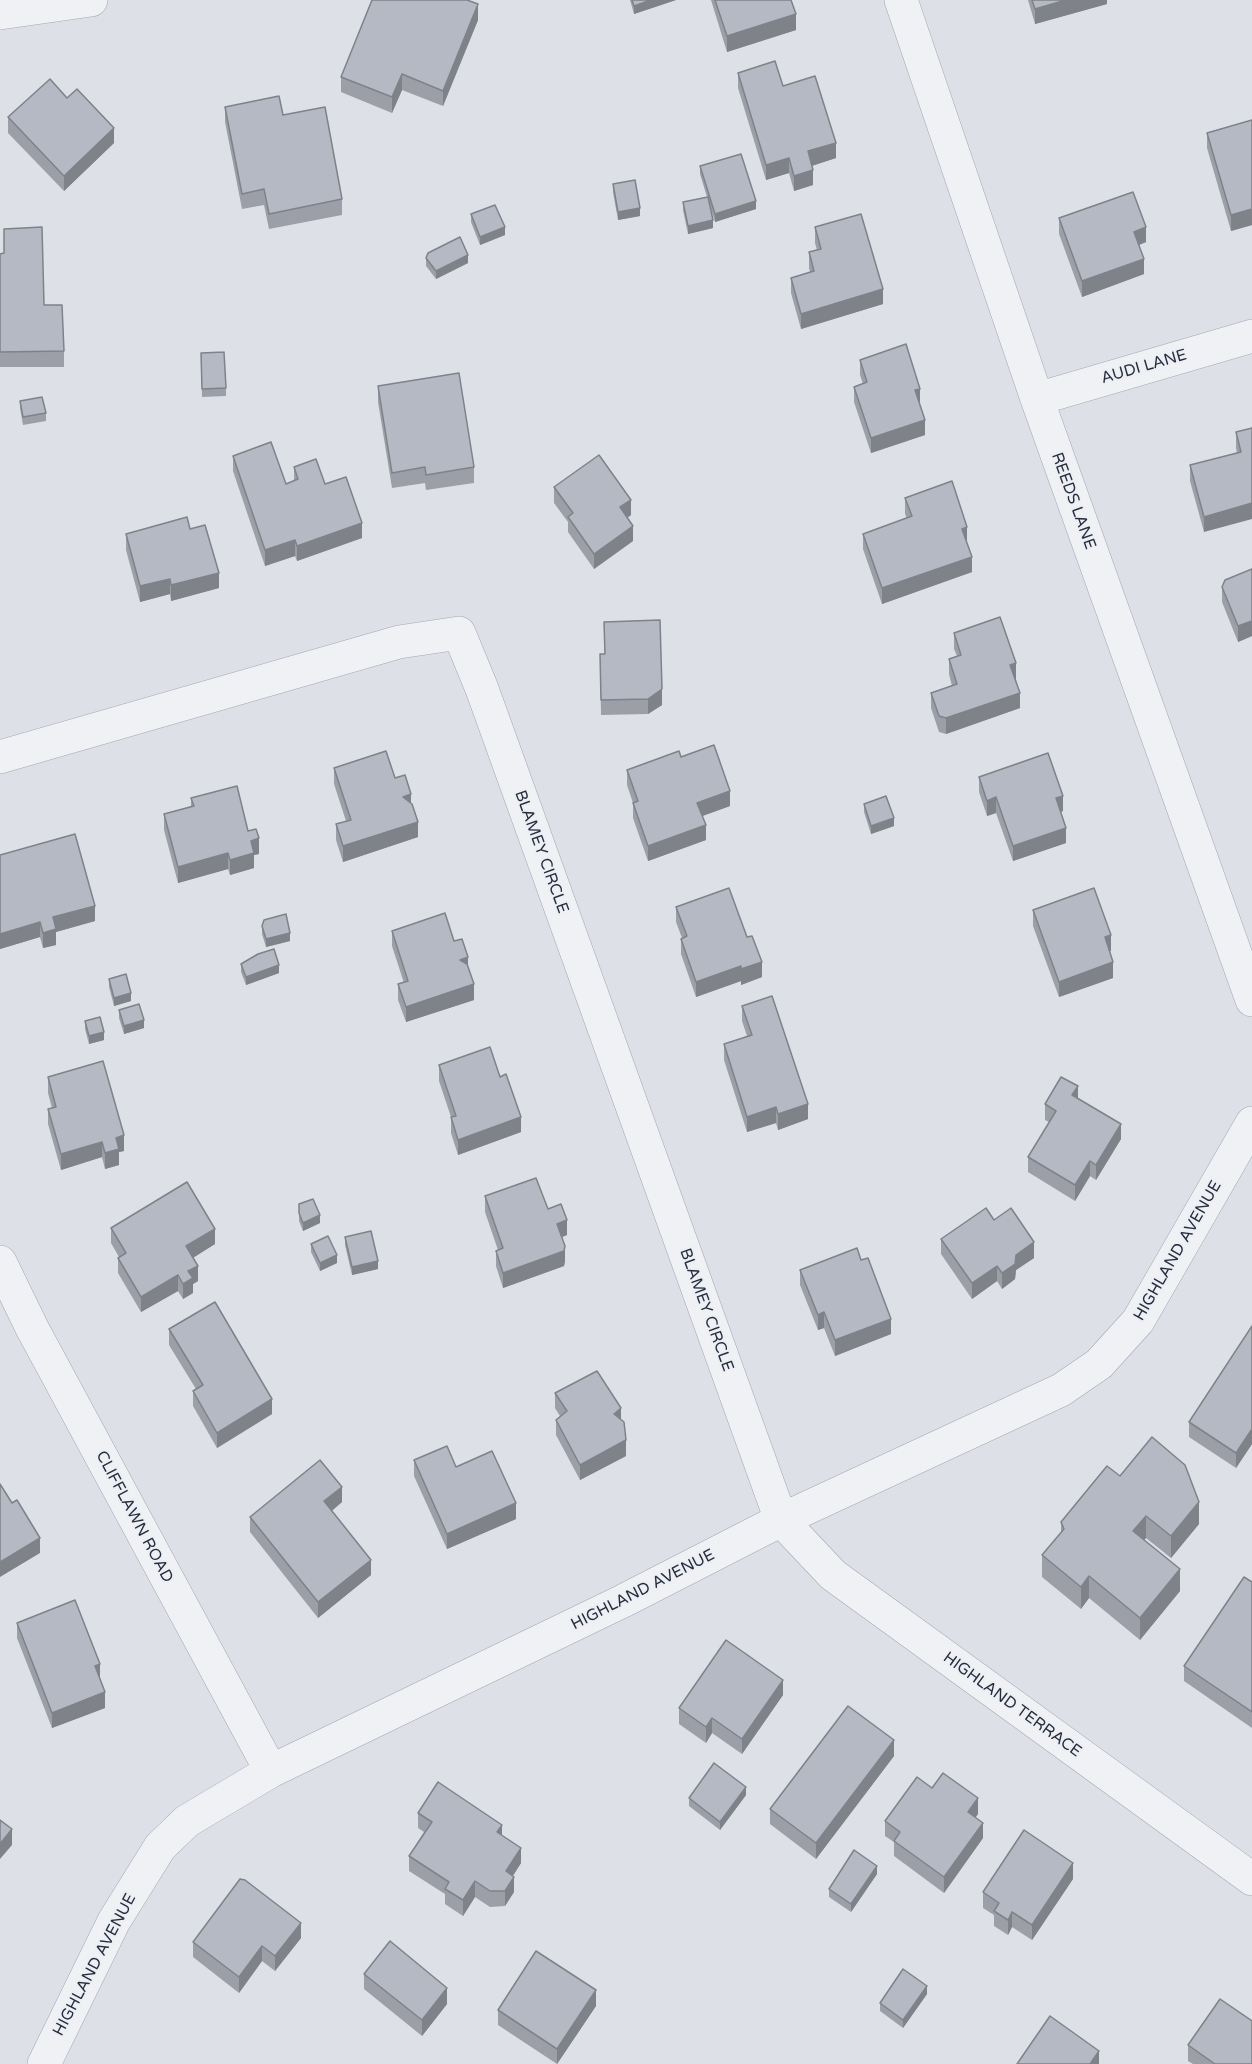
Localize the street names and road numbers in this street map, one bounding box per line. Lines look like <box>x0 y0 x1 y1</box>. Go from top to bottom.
street label: AUDI LANE <box>1099 346 1189 388</box>
street label: REEDS LANE <box>1047 450 1099 552</box>
street label: BLAMEY CIRCLE <box>510 788 572 916</box>
street label: HIGHLAND AVENUE <box>1130 1178 1226 1324</box>
street label: BLAMEY CIRCLE <box>675 1246 737 1374</box>
street label: CLIFFLAWN ROAD <box>91 1448 177 1586</box>
street label: HIGHLAND AVENUE <box>568 1545 718 1635</box>
street label: HIGHLAND TERRACE <box>939 1648 1085 1762</box>
street label: HIGHLAND AVENUE <box>49 1891 141 2039</box>

